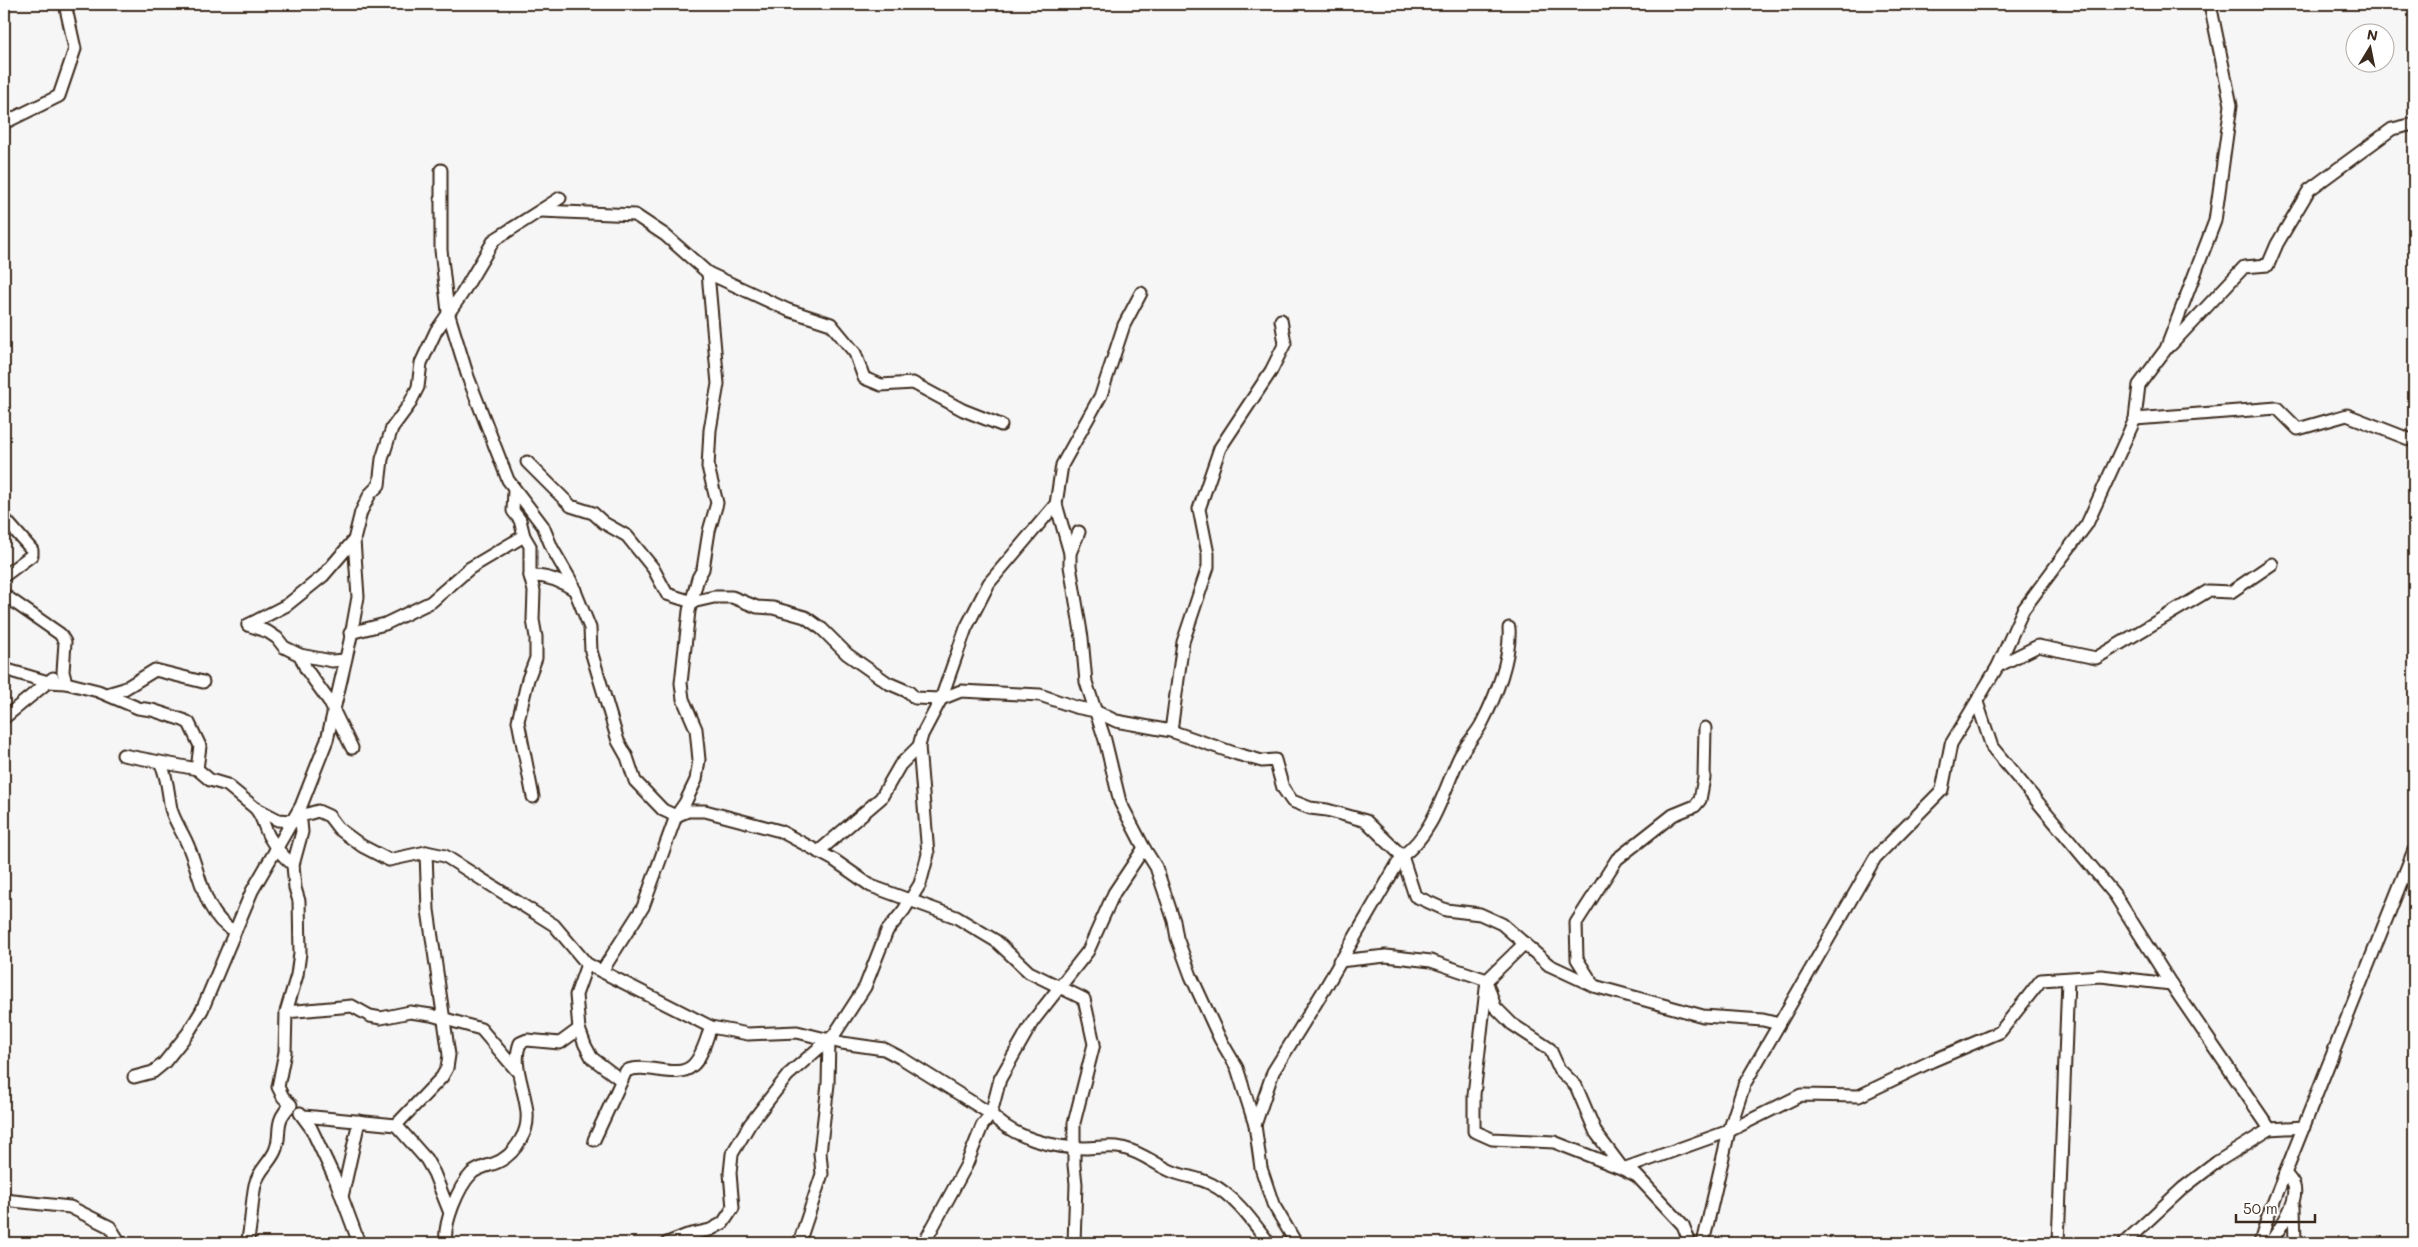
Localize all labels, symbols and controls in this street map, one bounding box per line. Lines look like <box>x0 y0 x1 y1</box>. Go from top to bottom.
north arrow <box>2346 22 2396 72</box>
text: N <box>2365 24 2379 45</box>
scale bar <box>2236 1192 2314 1224</box>
text: 50 m <box>2243 1198 2278 1218</box>

